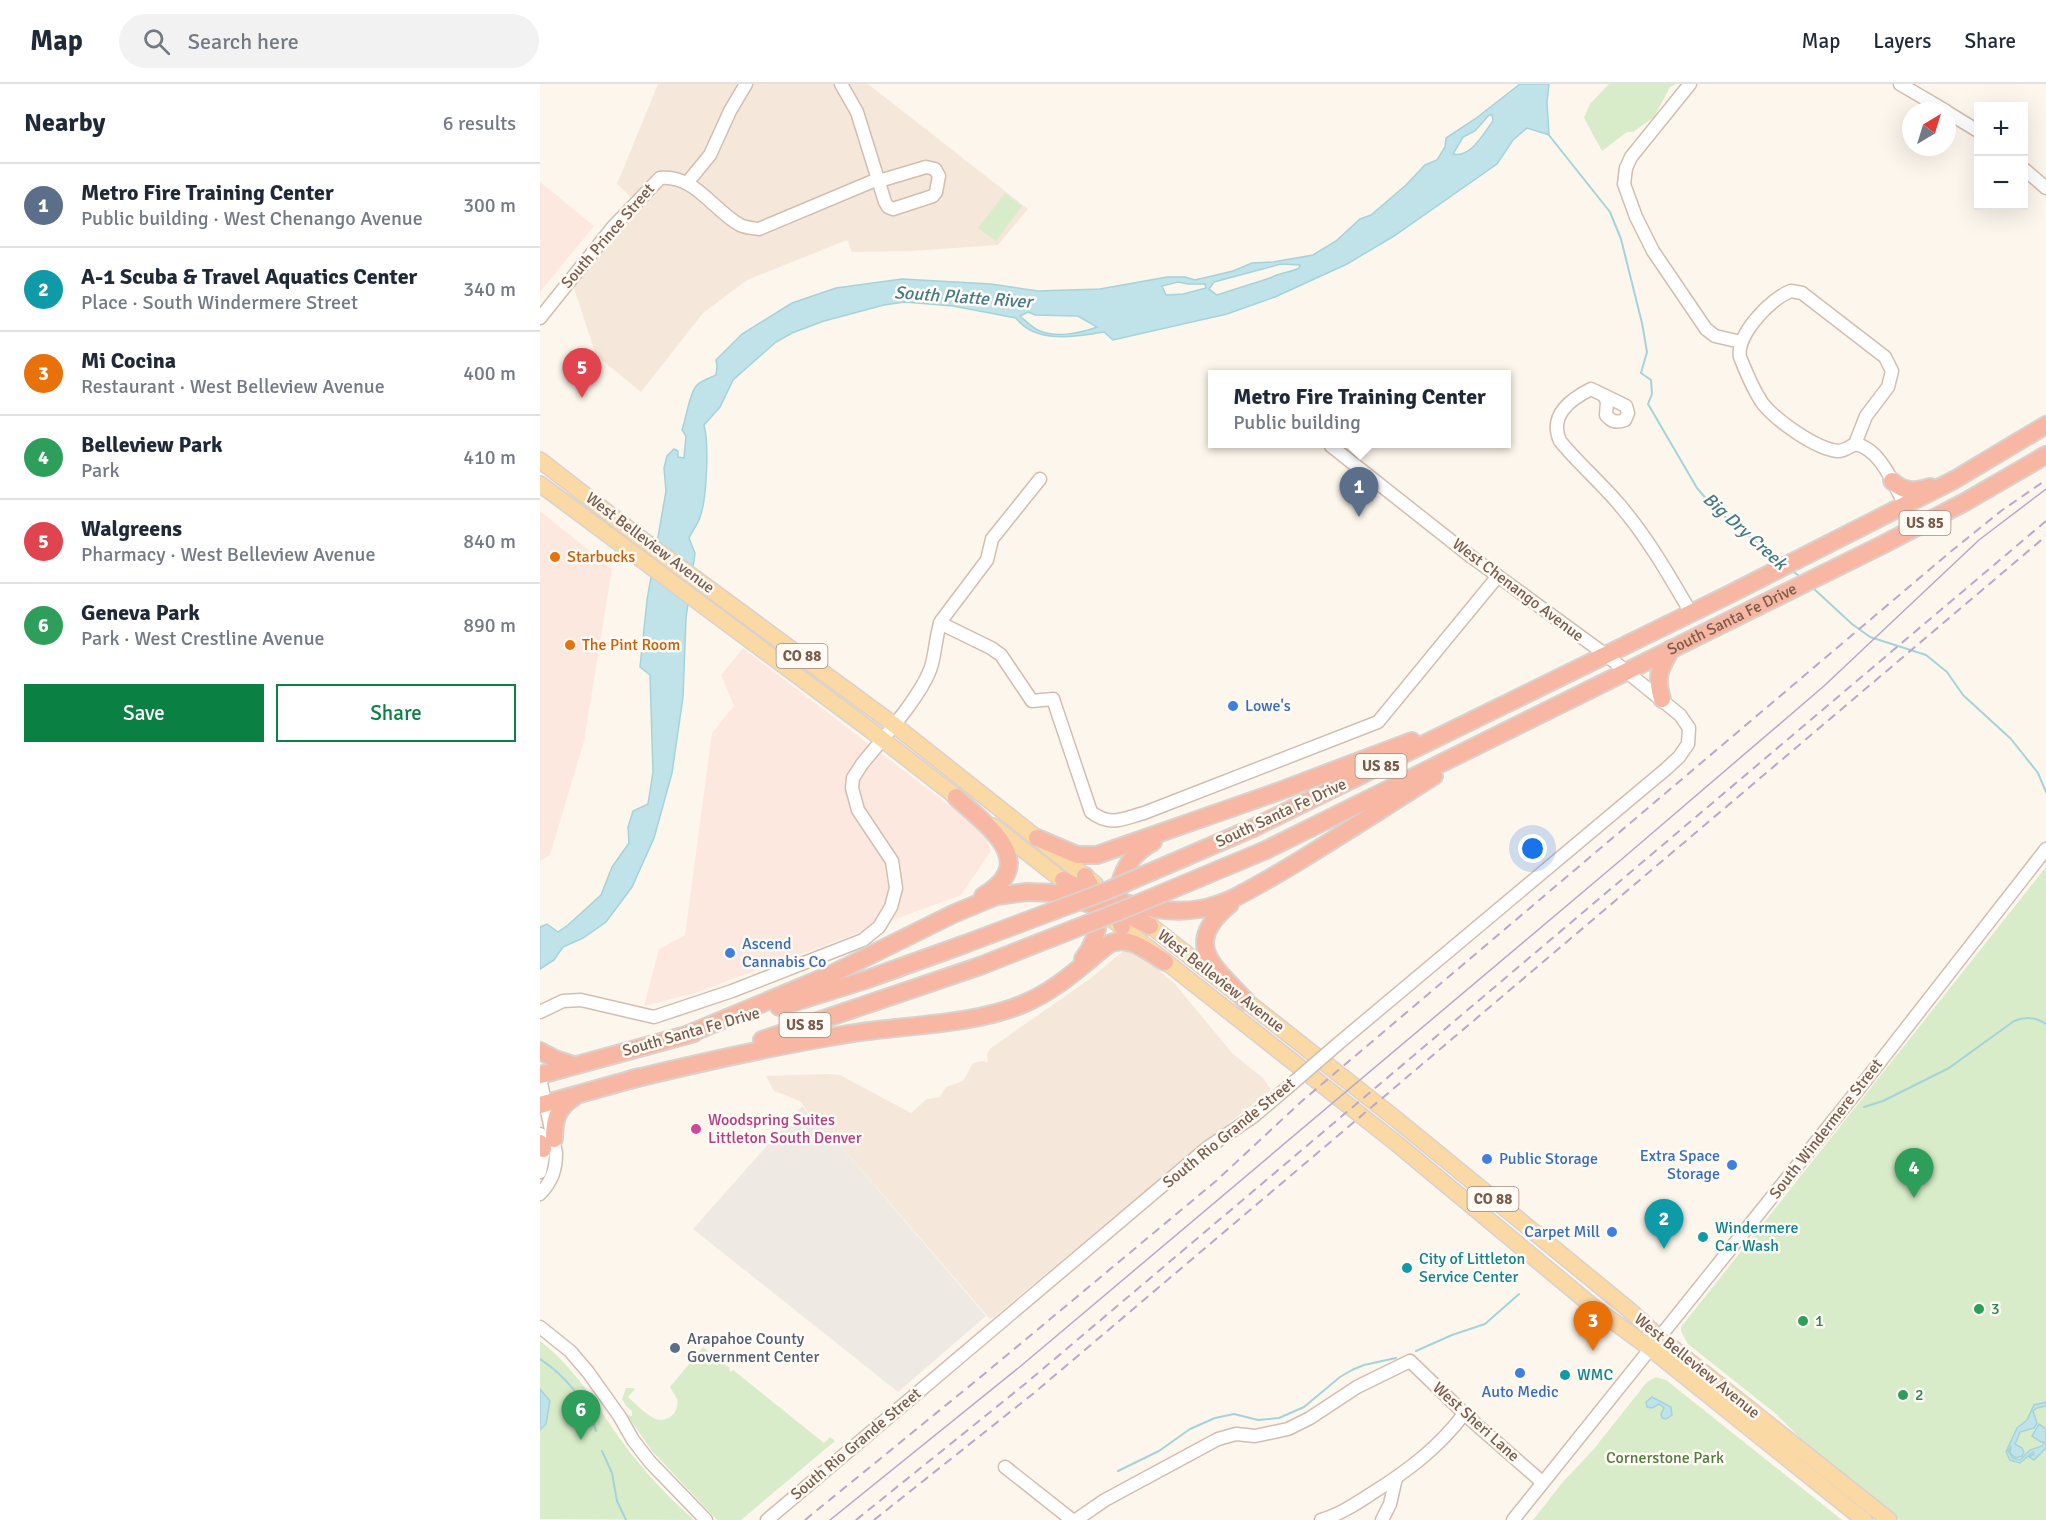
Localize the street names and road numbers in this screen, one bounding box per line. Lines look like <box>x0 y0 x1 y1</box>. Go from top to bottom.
street label: South Prince Street <box>557 179 659 293</box>
street label: West Belleview Avenue <box>582 488 718 598</box>
road number: US 85 <box>1900 511 1950 535</box>
street label: West Chenango Avenue <box>1448 534 1588 646</box>
street label: South Santa Fe Drive <box>1664 579 1800 660</box>
road number: CO 88 <box>776 644 828 668</box>
road number: US 85 <box>1356 754 1406 778</box>
street label: South Santa Fe Drive <box>1212 774 1350 852</box>
street label: West Belleview Avenue <box>1153 925 1289 1037</box>
street label: South Santa Fe Drive <box>620 1003 762 1061</box>
road number: US 85 <box>780 1013 830 1037</box>
street label: South Windermere Street <box>1765 1055 1887 1203</box>
street label: South Rio Grande Street <box>1159 1073 1299 1192</box>
road number: CO 88 <box>1468 1187 1518 1211</box>
street label: West Belleview Avenue <box>1630 1309 1764 1423</box>
street label: West Sheri Lane <box>1429 1378 1523 1466</box>
street label: South Rio Grande Street <box>787 1383 926 1504</box>

